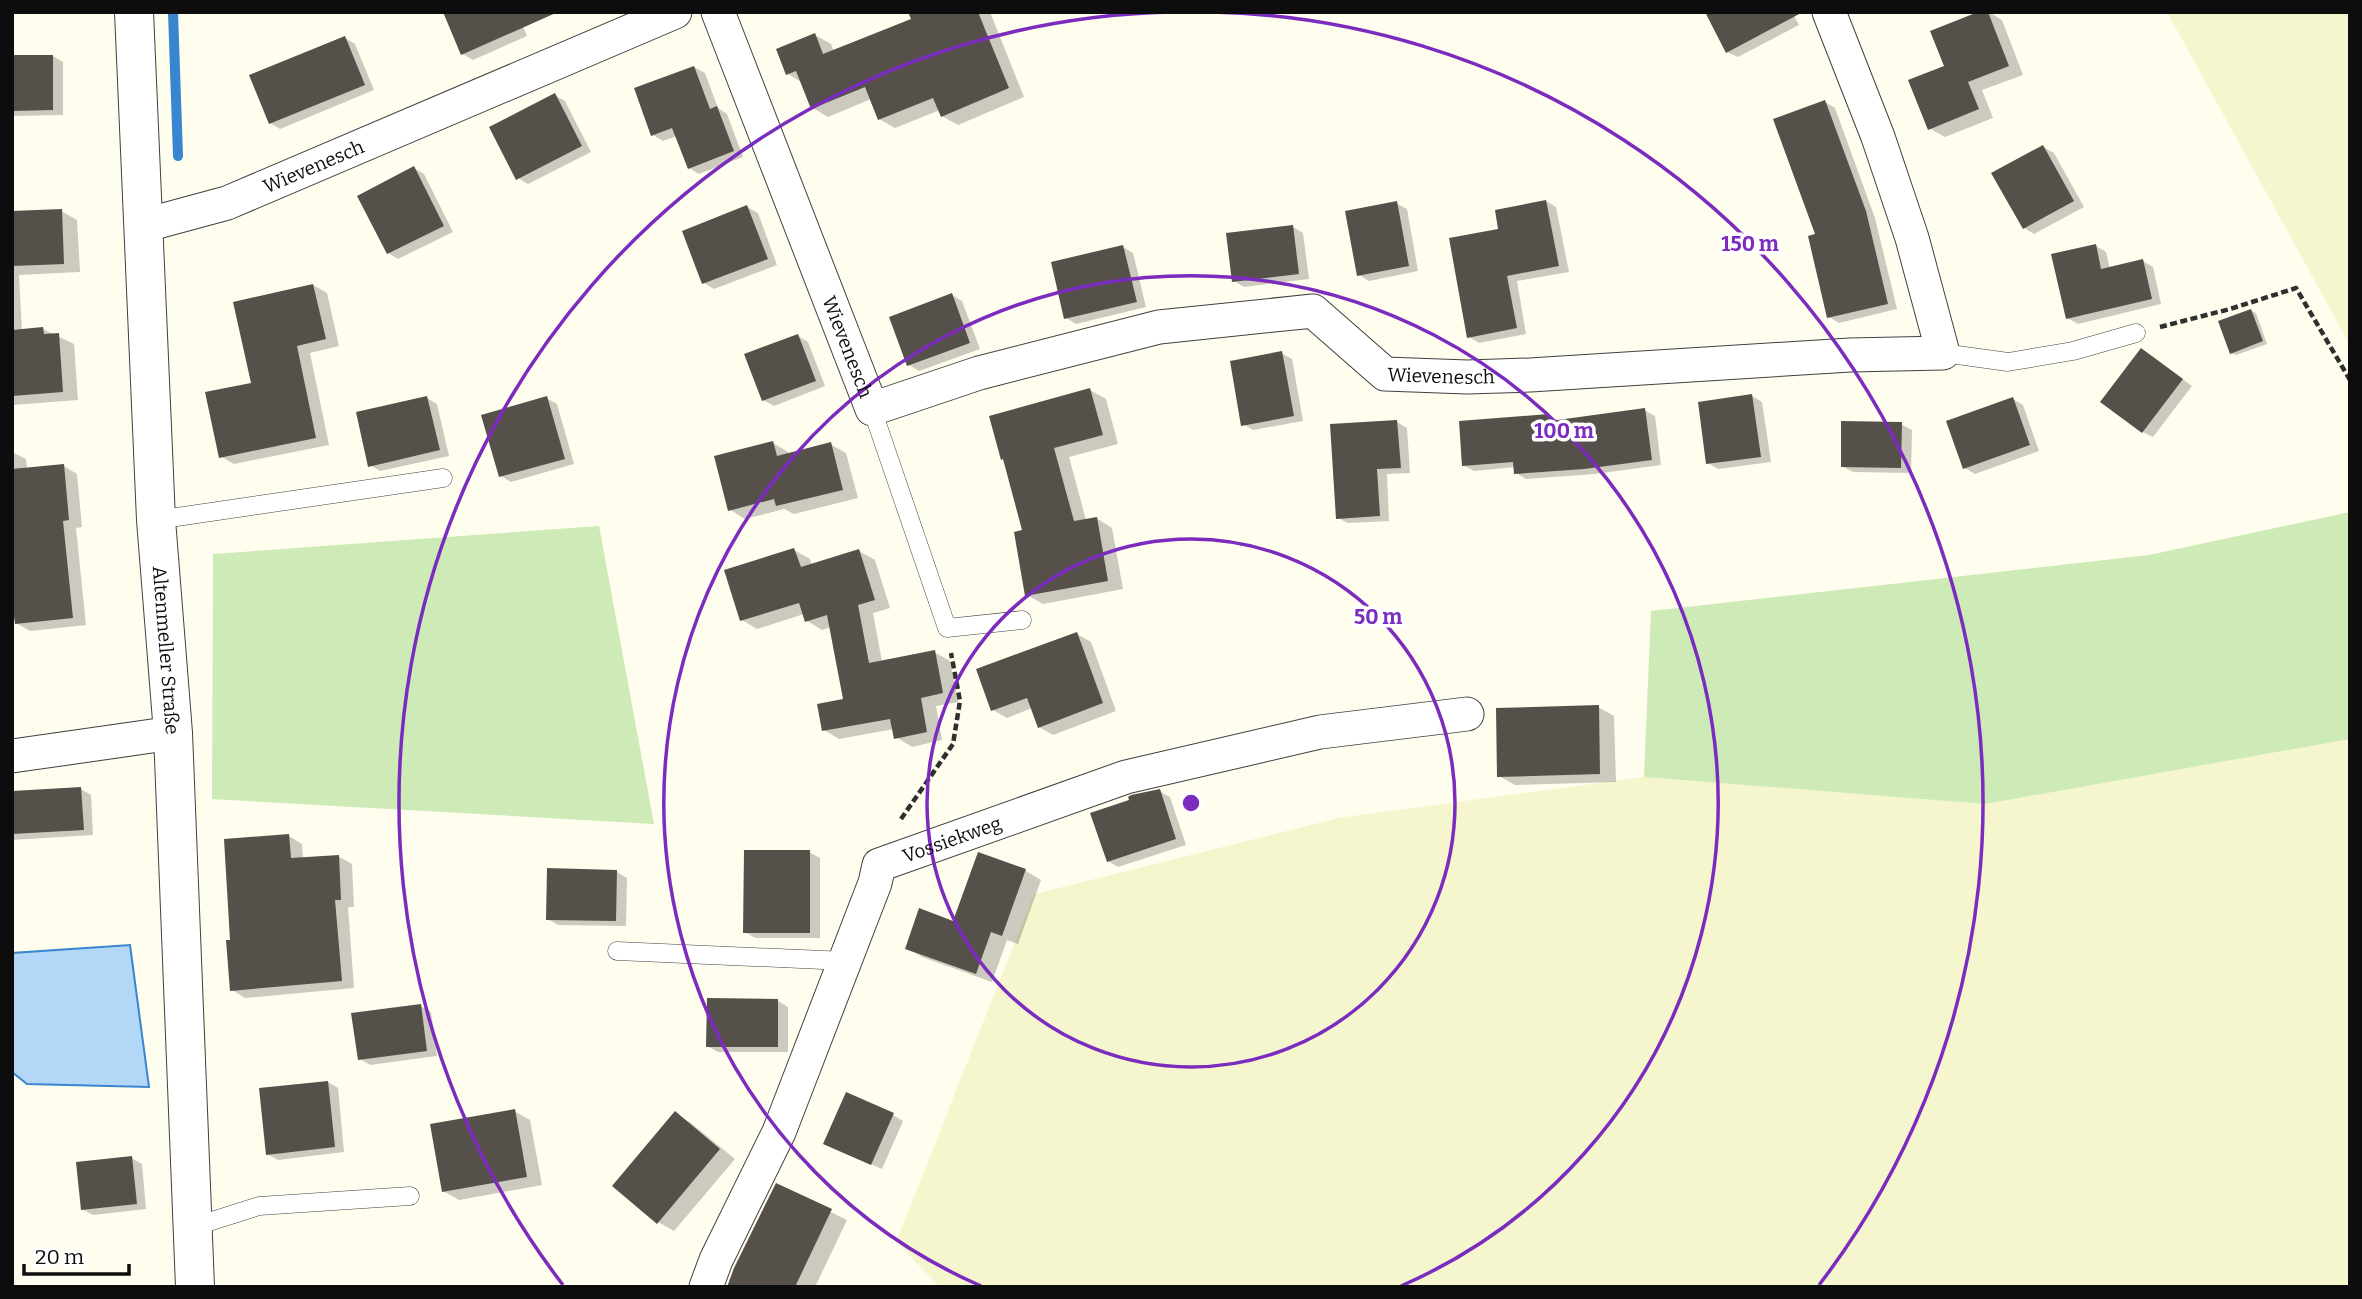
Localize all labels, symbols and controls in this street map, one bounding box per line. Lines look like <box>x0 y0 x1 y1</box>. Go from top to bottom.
street label: Wievenesch <box>260 135 368 198</box>
text: 150 m <box>1721 231 1779 257</box>
street label: Wievenesch <box>817 293 878 401</box>
street label: Wievenesch <box>1387 363 1495 389</box>
text: 100 m <box>1534 418 1594 444</box>
street label: Altenmeller Straße <box>148 565 184 735</box>
text: 50 m <box>1354 604 1402 630</box>
centre of rings <box>1179 791 1203 815</box>
street label: Vossiekweg <box>899 811 1005 868</box>
scale bar <box>24 1232 130 1276</box>
text: 20 m <box>35 1244 84 1270</box>

